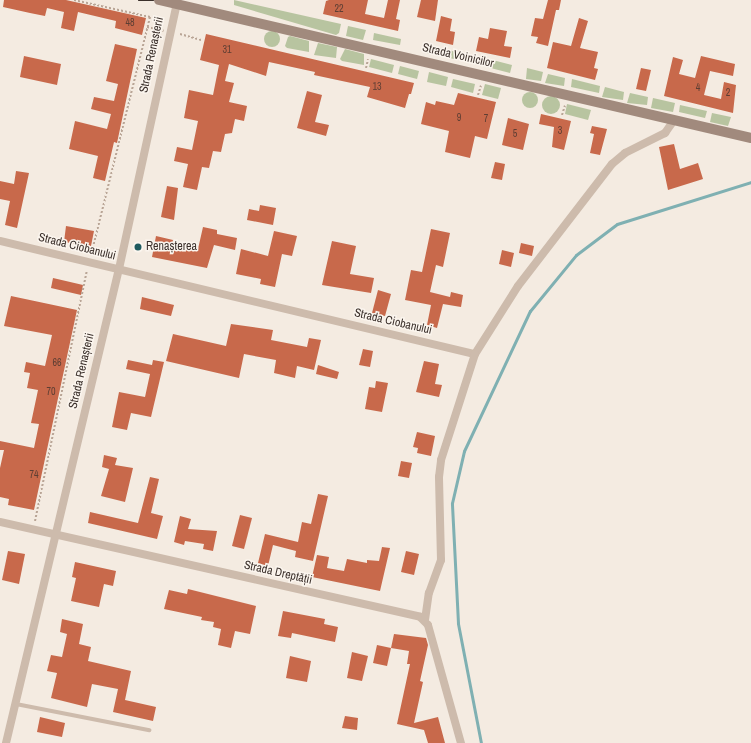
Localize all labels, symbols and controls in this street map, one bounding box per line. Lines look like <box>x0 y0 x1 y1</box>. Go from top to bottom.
house number: 22 <box>334 3 344 15</box>
street label: Strada Renașterii <box>137 16 167 94</box>
house number: 48 <box>125 17 135 29</box>
street label: Strada Voinicilor <box>421 41 495 71</box>
house number: 31 <box>222 44 232 56</box>
house number: 13 <box>372 81 382 93</box>
house number: 4 <box>696 82 700 94</box>
house number: 2 <box>726 87 730 99</box>
house number: 9 <box>457 112 461 124</box>
house number: 7 <box>484 113 488 125</box>
house number: 3 <box>558 125 562 137</box>
house number: 5 <box>513 128 517 140</box>
street label: Strada Ciobanului <box>37 230 117 264</box>
place label: Renașterea <box>146 240 197 254</box>
marker: Renașterea <box>133 242 143 252</box>
street label: Strada Ciobanului <box>353 306 433 338</box>
street label: Strada Renașterii <box>66 332 98 410</box>
house number: 66 <box>52 357 62 369</box>
house number: 70 <box>46 386 56 398</box>
house number: 74 <box>29 469 39 481</box>
street label: Strada Dreptății <box>243 558 313 588</box>

